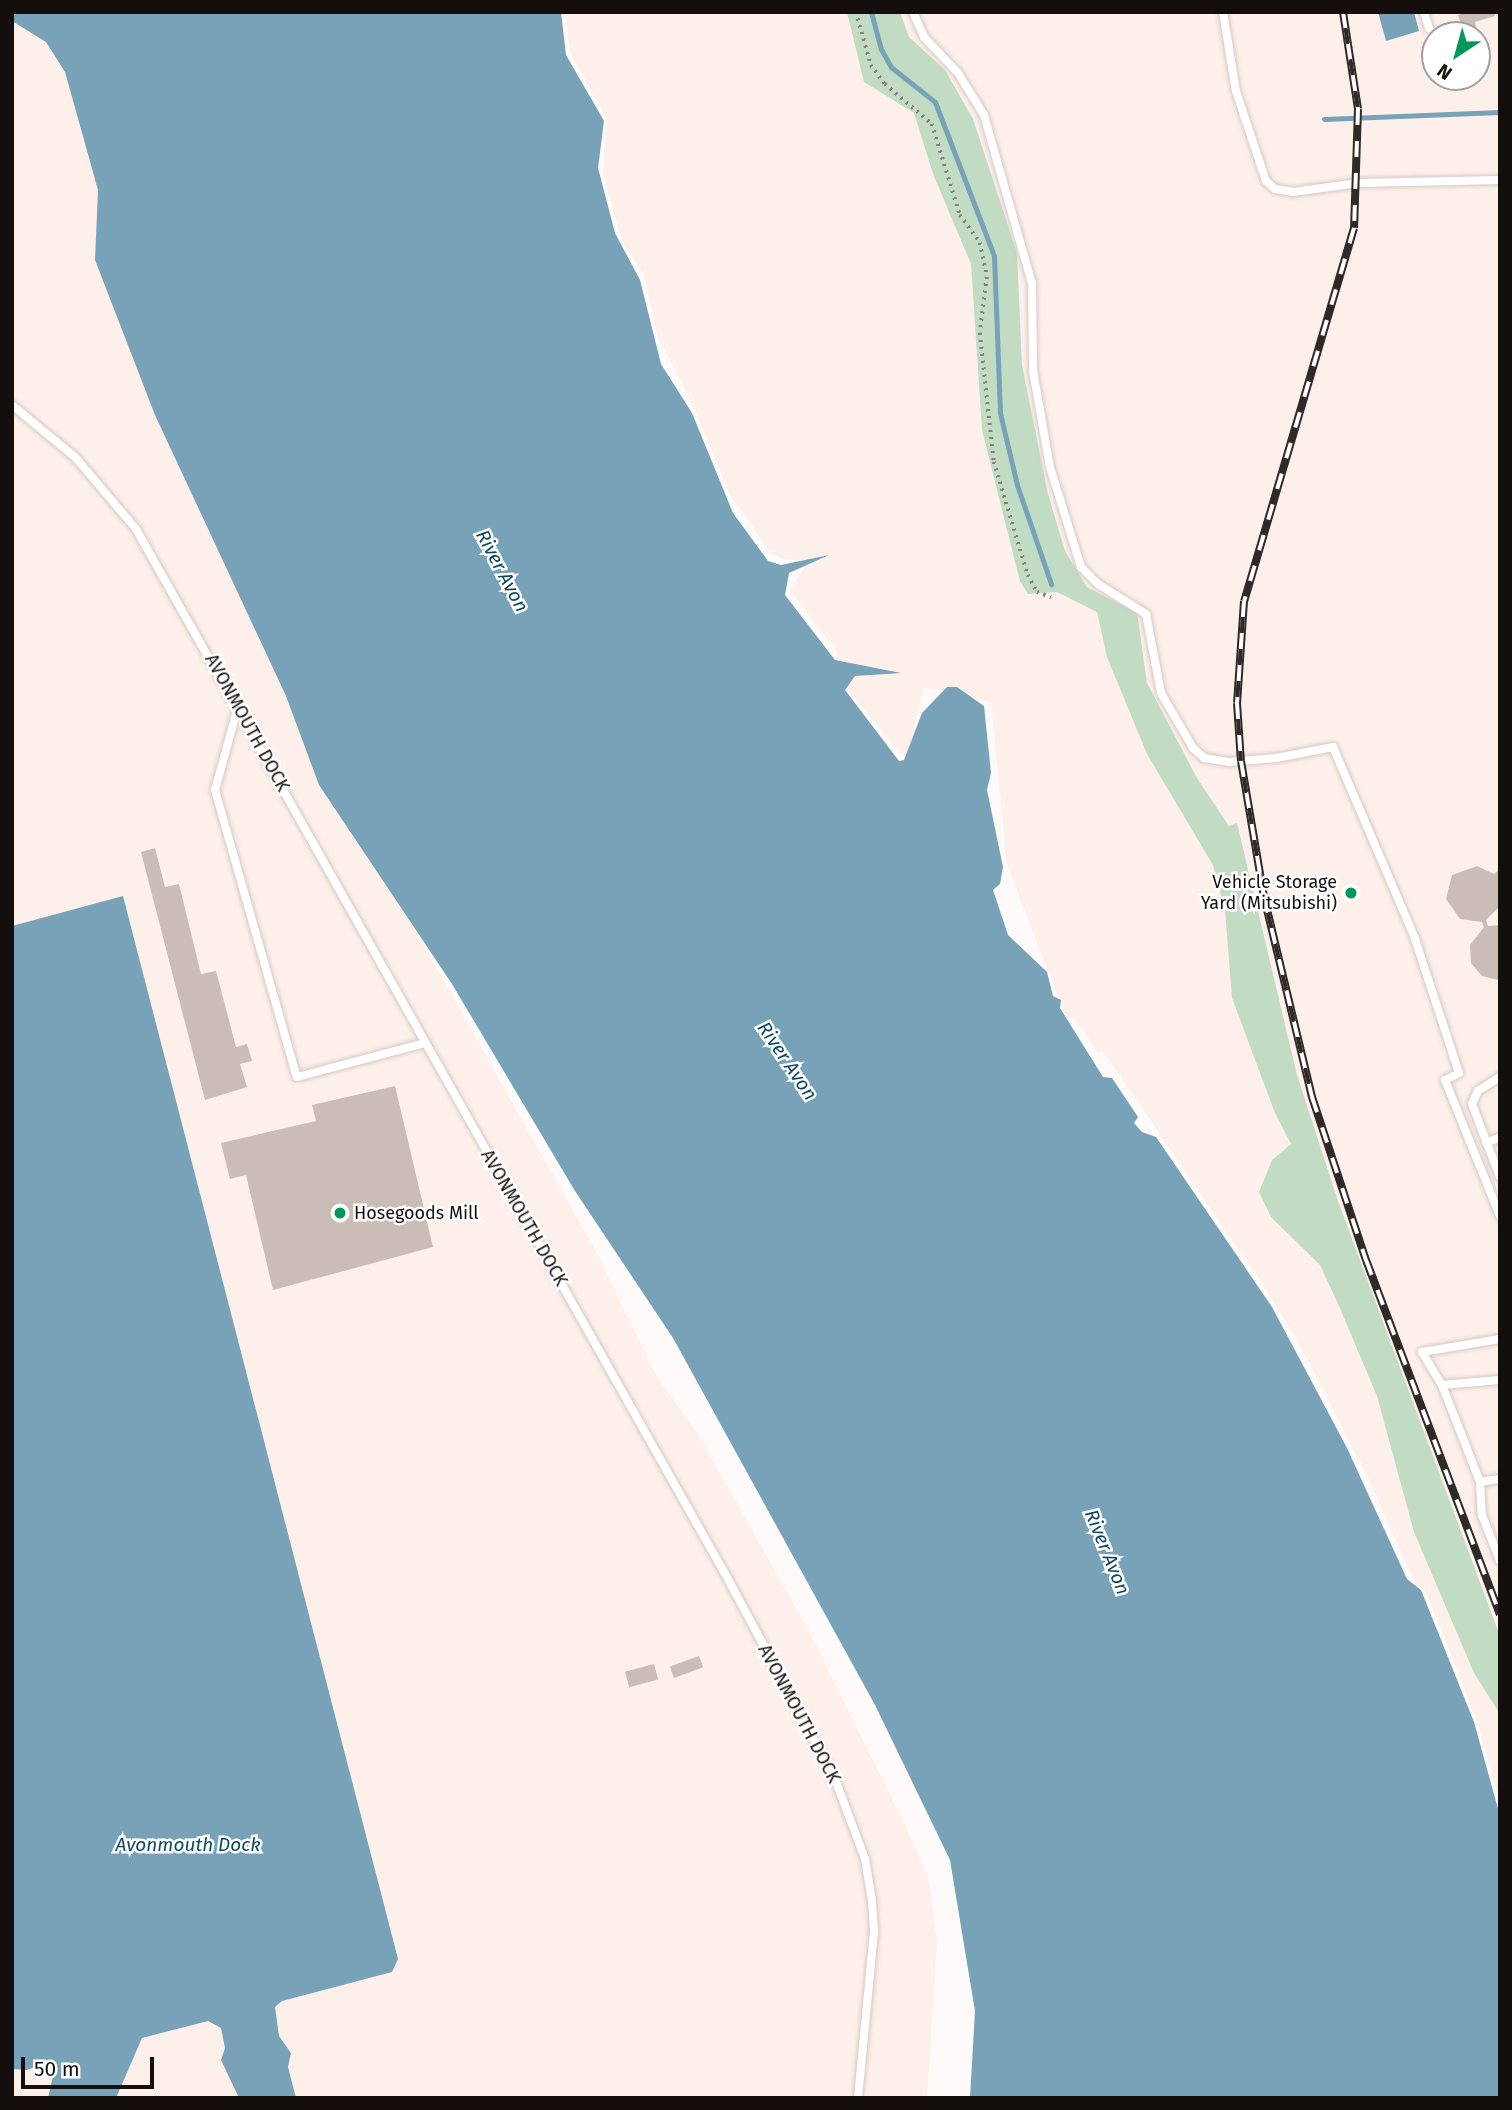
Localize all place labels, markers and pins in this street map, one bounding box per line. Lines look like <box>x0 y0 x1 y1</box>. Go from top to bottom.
place label: Vehicle Storage Yard (Mitsubishi) <box>1201 872 1337 914</box>
marker: Vehicle Storage Yard (Mitsubishi) <box>1343 885 1359 901</box>
place label: Hosegoods Mill <box>354 1202 479 1224</box>
marker: Hosegoods Mill <box>332 1205 348 1221</box>

